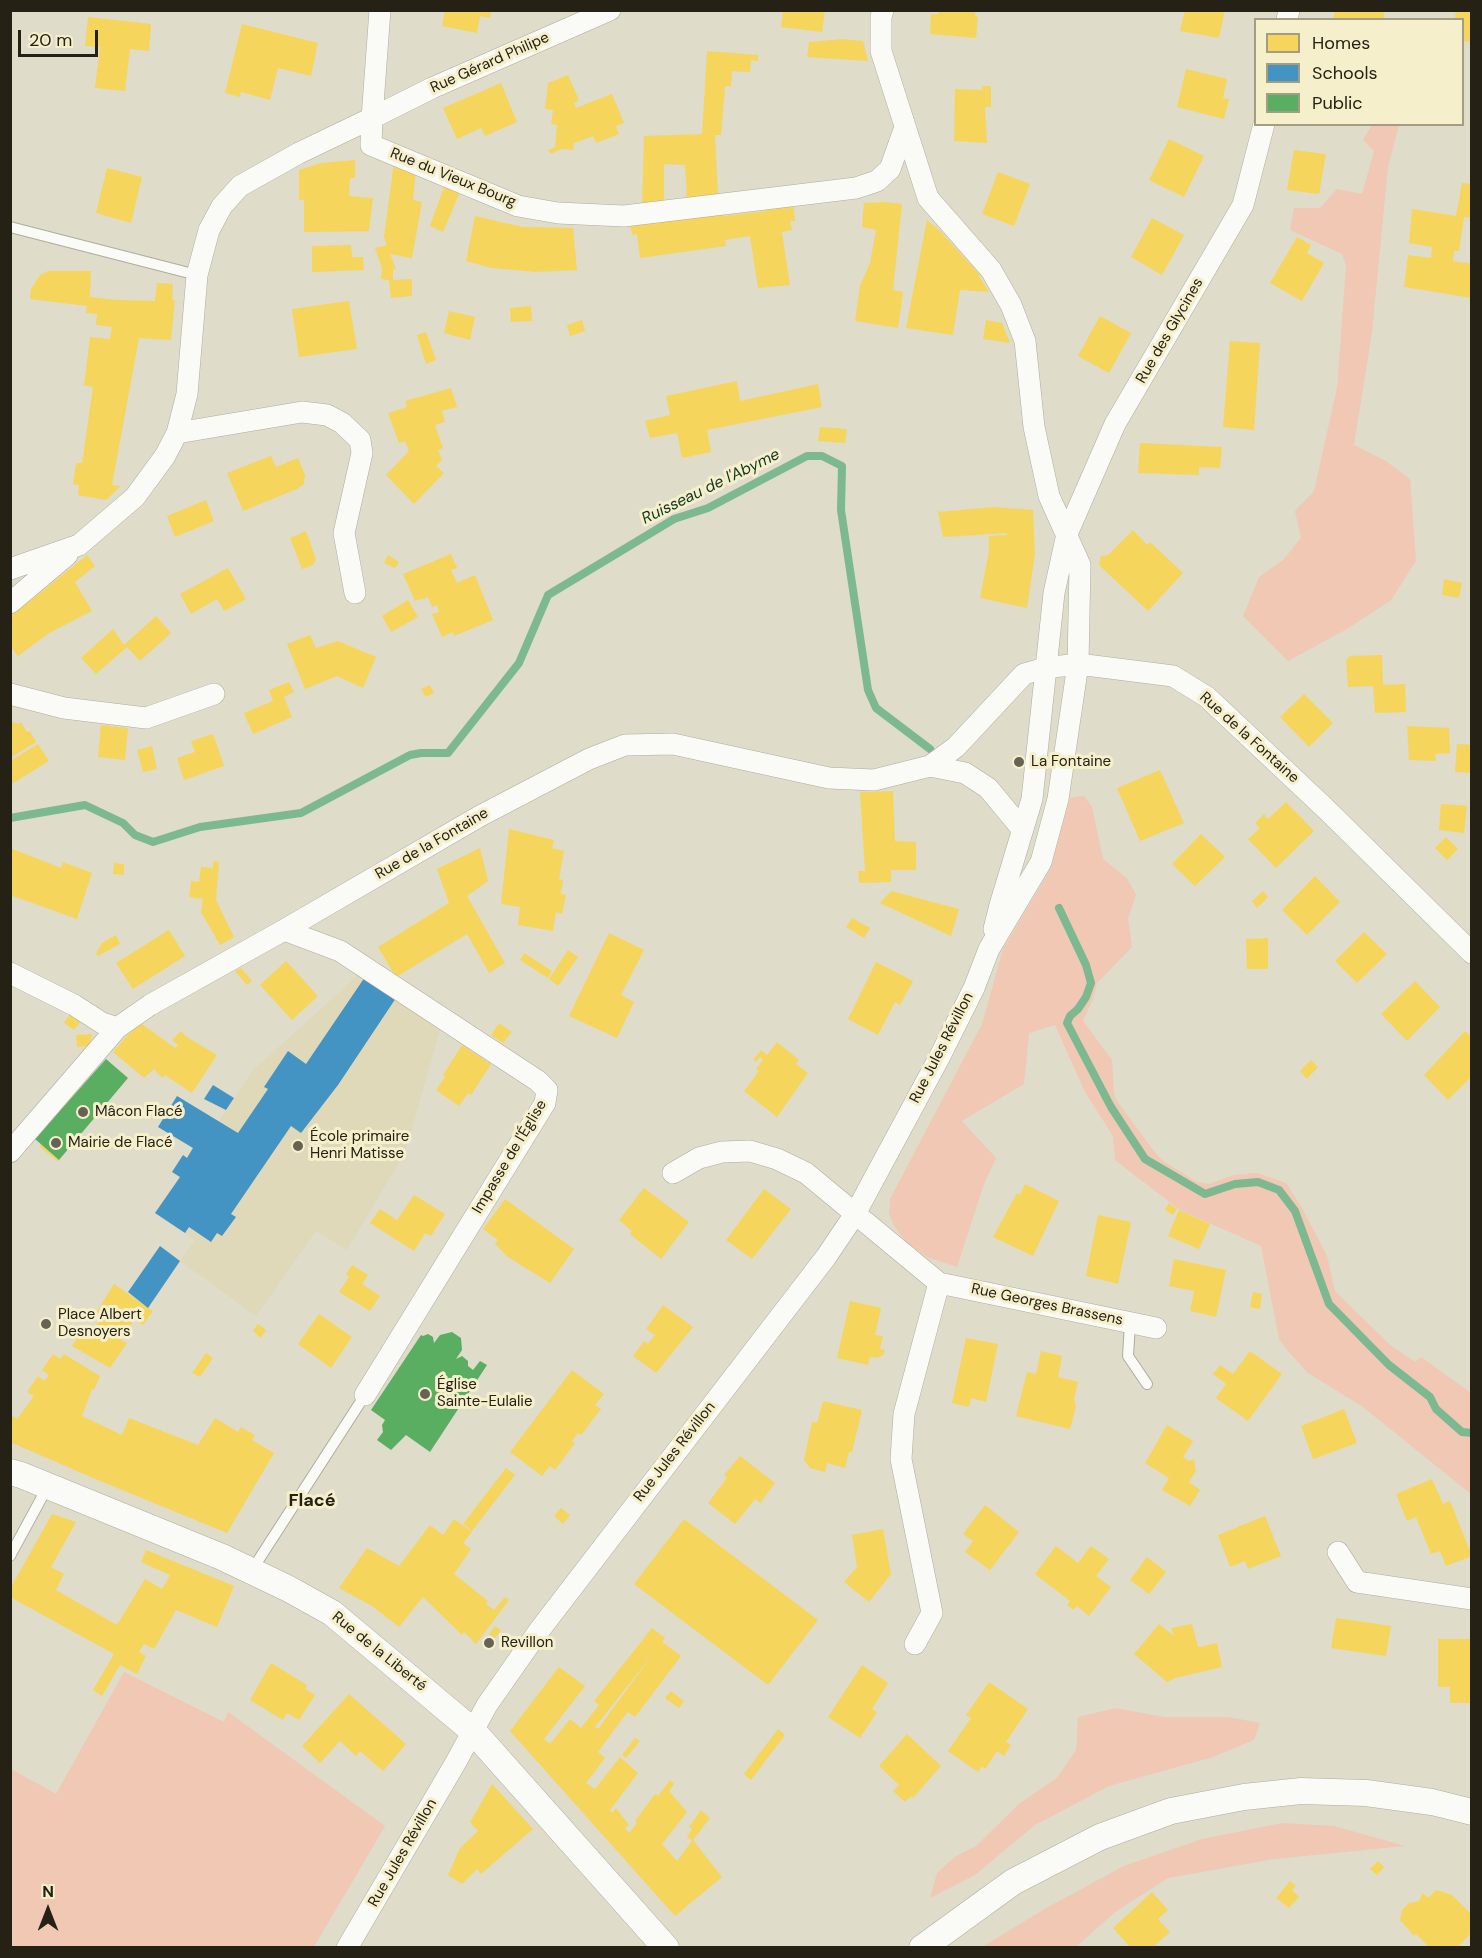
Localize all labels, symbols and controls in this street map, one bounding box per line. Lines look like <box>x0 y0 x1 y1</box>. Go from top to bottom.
scale bar <box>21 18 100 56</box>
legend <box>1254 18 1464 126</box>
text: 20 m <box>29 28 72 52</box>
street label: Rue Gérard Philipe <box>428 29 552 97</box>
text: Homes <box>1312 31 1370 55</box>
text: Schools <box>1312 61 1377 85</box>
text: Public <box>1312 91 1363 115</box>
street label: Rue du Vieux Bourg <box>387 144 519 212</box>
street label: Rue des Glycines <box>1133 275 1207 387</box>
water label: Ruisseau de l'Abyme <box>639 445 783 529</box>
street label: Rue de la Fontaine <box>1196 689 1302 787</box>
place label: La Fontaine <box>1031 753 1111 771</box>
marker: La Fontaine <box>1012 755 1026 769</box>
street label: Rue de la Fontaine <box>372 804 492 884</box>
street label: Rue Jules Révillon <box>906 990 978 1106</box>
street label: Impasse de l'Église <box>469 1097 551 1217</box>
place label: Mâcon Flacé <box>95 1103 182 1121</box>
marker: Mâcon Flacé <box>76 1105 90 1119</box>
place label: École primaire Henri Matisse <box>310 1128 409 1163</box>
place label: Mairie de Flacé <box>68 1134 173 1152</box>
marker: Mairie de Flacé <box>49 1136 63 1150</box>
marker: École primaire Henri Matisse <box>291 1139 305 1153</box>
street label: Rue Georges Brassens <box>969 1280 1125 1330</box>
place label: Place Albert Desnoyers <box>58 1306 142 1341</box>
marker: Place Albert Desnoyers <box>39 1317 53 1331</box>
place label: Église Sainte-Eulalie <box>437 1376 532 1411</box>
marker: Église Sainte-Eulalie <box>418 1387 432 1401</box>
street label: Rue Jules Révillon <box>630 1398 720 1506</box>
district label: Flacé <box>288 1490 336 1512</box>
street label: Rue de la Liberté <box>328 1608 430 1696</box>
place label: Revillon <box>501 1634 553 1652</box>
marker: Revillon <box>482 1636 496 1650</box>
street label: Rue Jules Révillon <box>365 1796 441 1910</box>
north arrow <box>18 1880 78 1940</box>
text: N <box>42 1881 54 1902</box>

